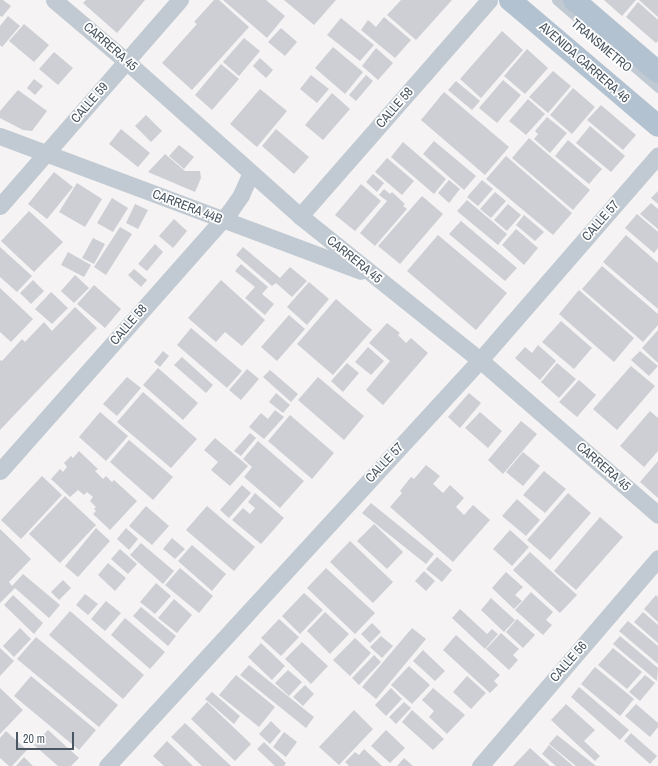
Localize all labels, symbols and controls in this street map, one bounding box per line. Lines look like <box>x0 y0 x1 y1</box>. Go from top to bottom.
street label: TRANSMETRO <box>567 16 635 76</box>
street label: CARRERA 45 <box>80 19 140 75</box>
street label: AVENIDA CARRERA 46 <box>535 19 633 107</box>
street label: CALLE 59 <box>68 80 112 126</box>
street label: CALLE 58 <box>373 85 417 131</box>
street label: CARRERA 44B <box>150 186 224 228</box>
street label: CALLE 57 <box>579 198 623 244</box>
street label: CARRERA 45 <box>323 233 385 287</box>
street label: CALLE 58 <box>107 302 151 348</box>
street label: CARRERA 45 <box>573 439 633 495</box>
street label: CALLE 57 <box>363 440 407 486</box>
street label: CALLE 56 <box>547 639 591 685</box>
scale bar <box>18 724 76 750</box>
text: 20 m <box>23 731 45 747</box>

